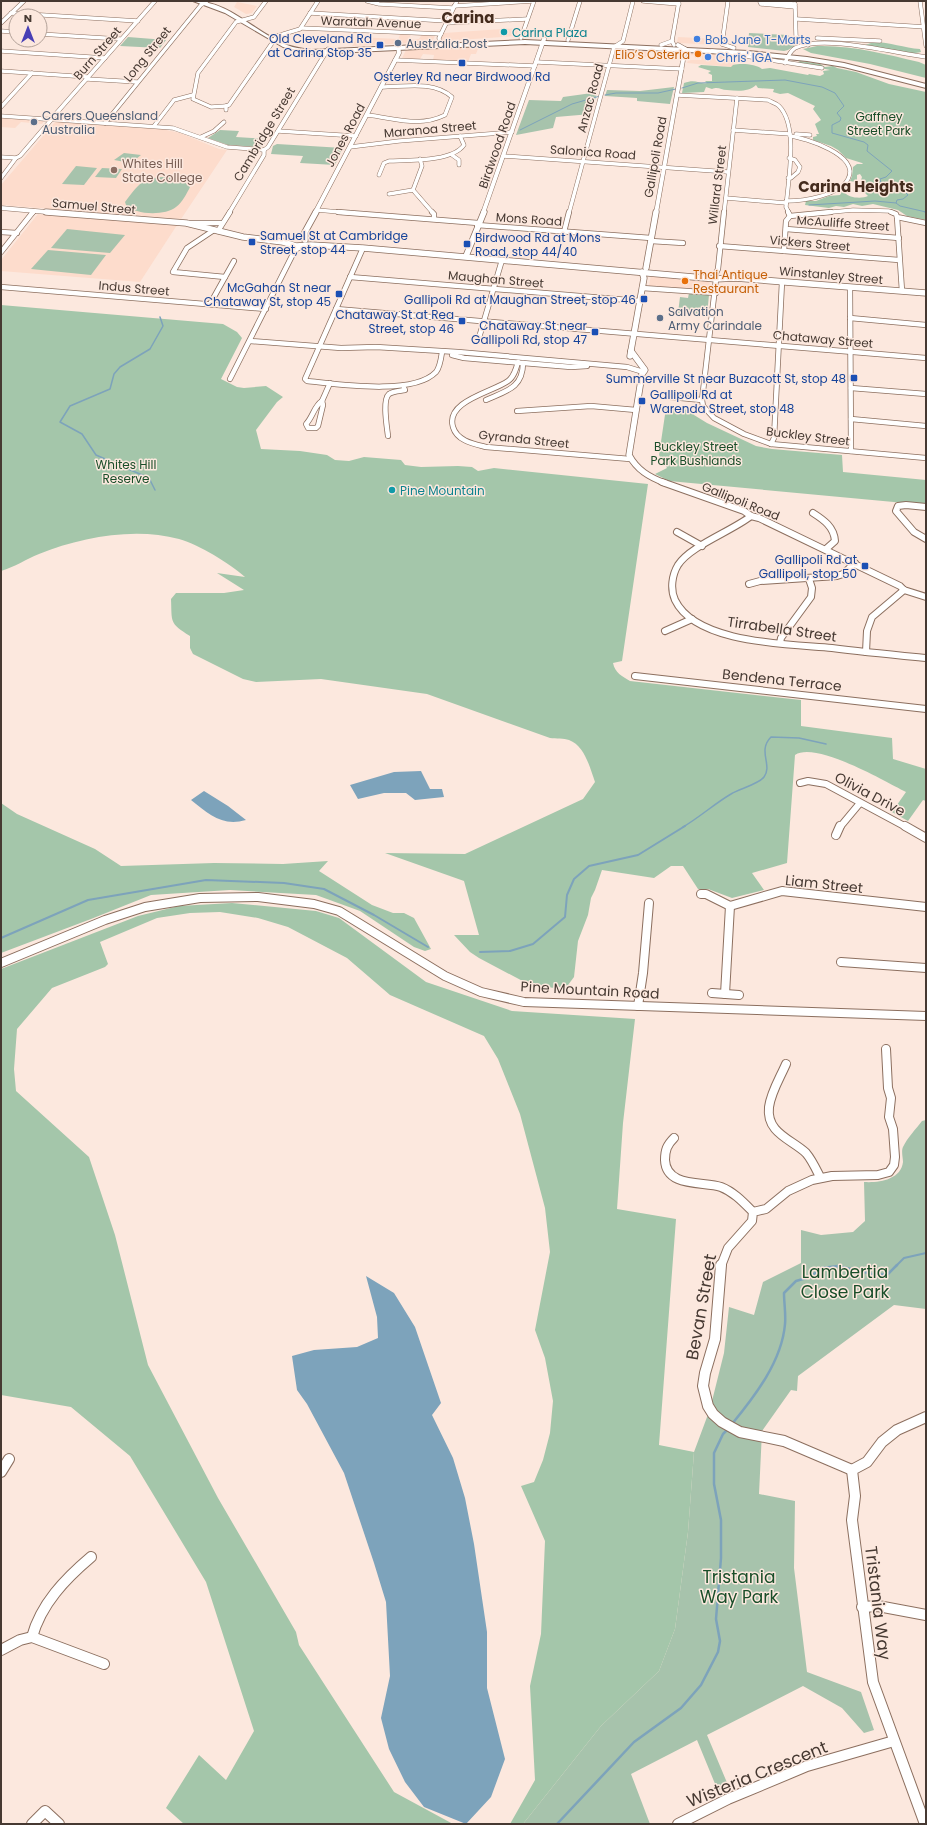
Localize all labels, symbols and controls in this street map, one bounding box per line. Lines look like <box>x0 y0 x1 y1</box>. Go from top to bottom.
district label: Carina <box>442 7 494 28</box>
north arrow <box>8 8 48 48</box>
text: N <box>24 10 32 26</box>
street label: Waratah Avenue <box>320 12 422 32</box>
street label: Burn Street <box>69 23 125 83</box>
street label: Long Street <box>119 23 175 85</box>
place label: Carina Plaza <box>512 24 587 41</box>
marker: Carina Plaza <box>499 27 509 37</box>
place label: Old Cleveland Rd at Carina Stop 35 <box>268 30 372 61</box>
place label: Bob Jane T-Marts <box>705 31 811 48</box>
marker: Bob Jane T-Marts <box>692 34 702 44</box>
place label: Australia Post <box>406 35 487 52</box>
marker: Australia Post <box>393 38 403 48</box>
marker: Old Cleveland Rd at Carina Stop 35 <box>375 40 385 50</box>
place label: Elio’s Osteria <box>615 46 690 63</box>
marker: Elio’s Osteria <box>693 49 703 59</box>
place label: Chris' IGA <box>716 49 772 66</box>
marker: Chris' IGA <box>703 52 713 62</box>
marker: Osterley Rd near Birdwood Rd <box>457 58 467 68</box>
street label: Anzac Road <box>573 61 607 135</box>
place label: Osterley Rd near Birdwood Rd <box>374 68 550 85</box>
street label: Cambridge Street <box>229 84 299 184</box>
street label: Birdwood Road <box>474 99 520 191</box>
street label: Jones Road <box>321 100 369 170</box>
place label: Carers Queensland Australia <box>42 107 158 138</box>
park label: Gaffney Street Park <box>847 108 912 139</box>
street label: Gallipoli Road <box>639 115 671 199</box>
street label: Maranoa Street <box>383 116 477 142</box>
marker: Carers Queensland Australia <box>29 117 39 127</box>
street label: Salonica Road <box>549 141 637 163</box>
street label: Willard Street <box>704 144 730 226</box>
place label: Whites Hill State College <box>122 155 202 186</box>
marker: Whites Hill State College <box>109 165 119 175</box>
district label: Carina Heights <box>798 176 914 197</box>
street label: Samuel Street <box>51 194 137 218</box>
street label: Mons Road <box>495 208 563 230</box>
street label: McAuliffe Street <box>796 211 890 235</box>
place label: Samuel St at Cambridge Street, stop 44 <box>260 227 408 258</box>
place label: Birdwood Rd at Mons Road, stop 44/40 <box>475 229 601 260</box>
street label: Vickers Street <box>769 231 851 255</box>
marker: Samuel St at Cambridge Street, stop 44 <box>247 237 257 247</box>
marker: Birdwood Rd at Mons Road, stop 44/40 <box>462 239 472 249</box>
street label: Winstanley Street <box>778 262 884 288</box>
street label: Maughan Street <box>447 266 545 292</box>
place label: Thai Antique Restaurant <box>693 266 768 297</box>
street label: Indus Street <box>98 276 170 300</box>
marker: Thai Antique Restaurant <box>680 276 690 286</box>
place label: McGahan St near Chataway St, stop 45 <box>204 279 332 310</box>
marker: McGahan St near Chataway St, stop 45 <box>334 289 344 299</box>
place label: Gallipoli Rd at Maughan Street, stop 46 <box>404 291 636 308</box>
marker: Gallipoli Rd at Maughan Street, stop 46 <box>639 294 649 304</box>
place label: Salvation Army Carindale <box>668 303 762 334</box>
place label: Chataway St at Rea Street, stop 46 <box>335 306 454 337</box>
marker: Salvation Army Carindale <box>655 313 665 323</box>
marker: Chataway St at Rea Street, stop 46 <box>457 316 467 326</box>
place label: Chataway St near Gallipoli Rd, stop 47 <box>471 317 588 348</box>
street label: Chataway Street <box>772 326 874 352</box>
marker: Chataway St near Gallipoli Rd, stop 47 <box>590 327 600 337</box>
place label: Summerville St near Buzacott St, stop 48 <box>606 370 846 387</box>
marker: Summerville St near Buzacott St, stop 48 <box>849 373 859 383</box>
place label: Gallipoli Rd at Warenda Street, stop 48 <box>650 386 794 417</box>
marker: Gallipoli Rd at Warenda Street, stop 48 <box>637 396 647 406</box>
street label: Buckley Street <box>765 422 851 450</box>
street label: Gyranda Street <box>478 426 570 452</box>
park label: Buckley Street Park Bushlands <box>650 438 742 469</box>
park label: Whites Hill Reserve <box>96 456 156 487</box>
street label: Gallipoli Road <box>700 478 782 524</box>
place label: Pine Mountain <box>400 482 485 499</box>
marker: Pine Mountain <box>387 485 397 495</box>
place label: Gallipoli Rd at Gallipoli, stop 50 <box>759 551 857 582</box>
marker: Gallipoli Rd at Gallipoli, stop 50 <box>860 561 870 571</box>
street label: Tirrabella Street <box>726 611 838 647</box>
street label: Bendena Terrace <box>721 664 843 696</box>
street label: Olivia Drive <box>831 767 909 821</box>
street label: Liam Street <box>784 870 864 898</box>
street label: Pine Mountain Road <box>520 976 660 1004</box>
street label: Bevan Street <box>680 1252 722 1362</box>
park label: Lambertia Close Park <box>801 1260 890 1304</box>
street label: Tristania Way <box>859 1544 897 1662</box>
park label: Tristania Way Park <box>700 1565 779 1609</box>
street label: Wisteria Crescent <box>683 1735 831 1813</box>

